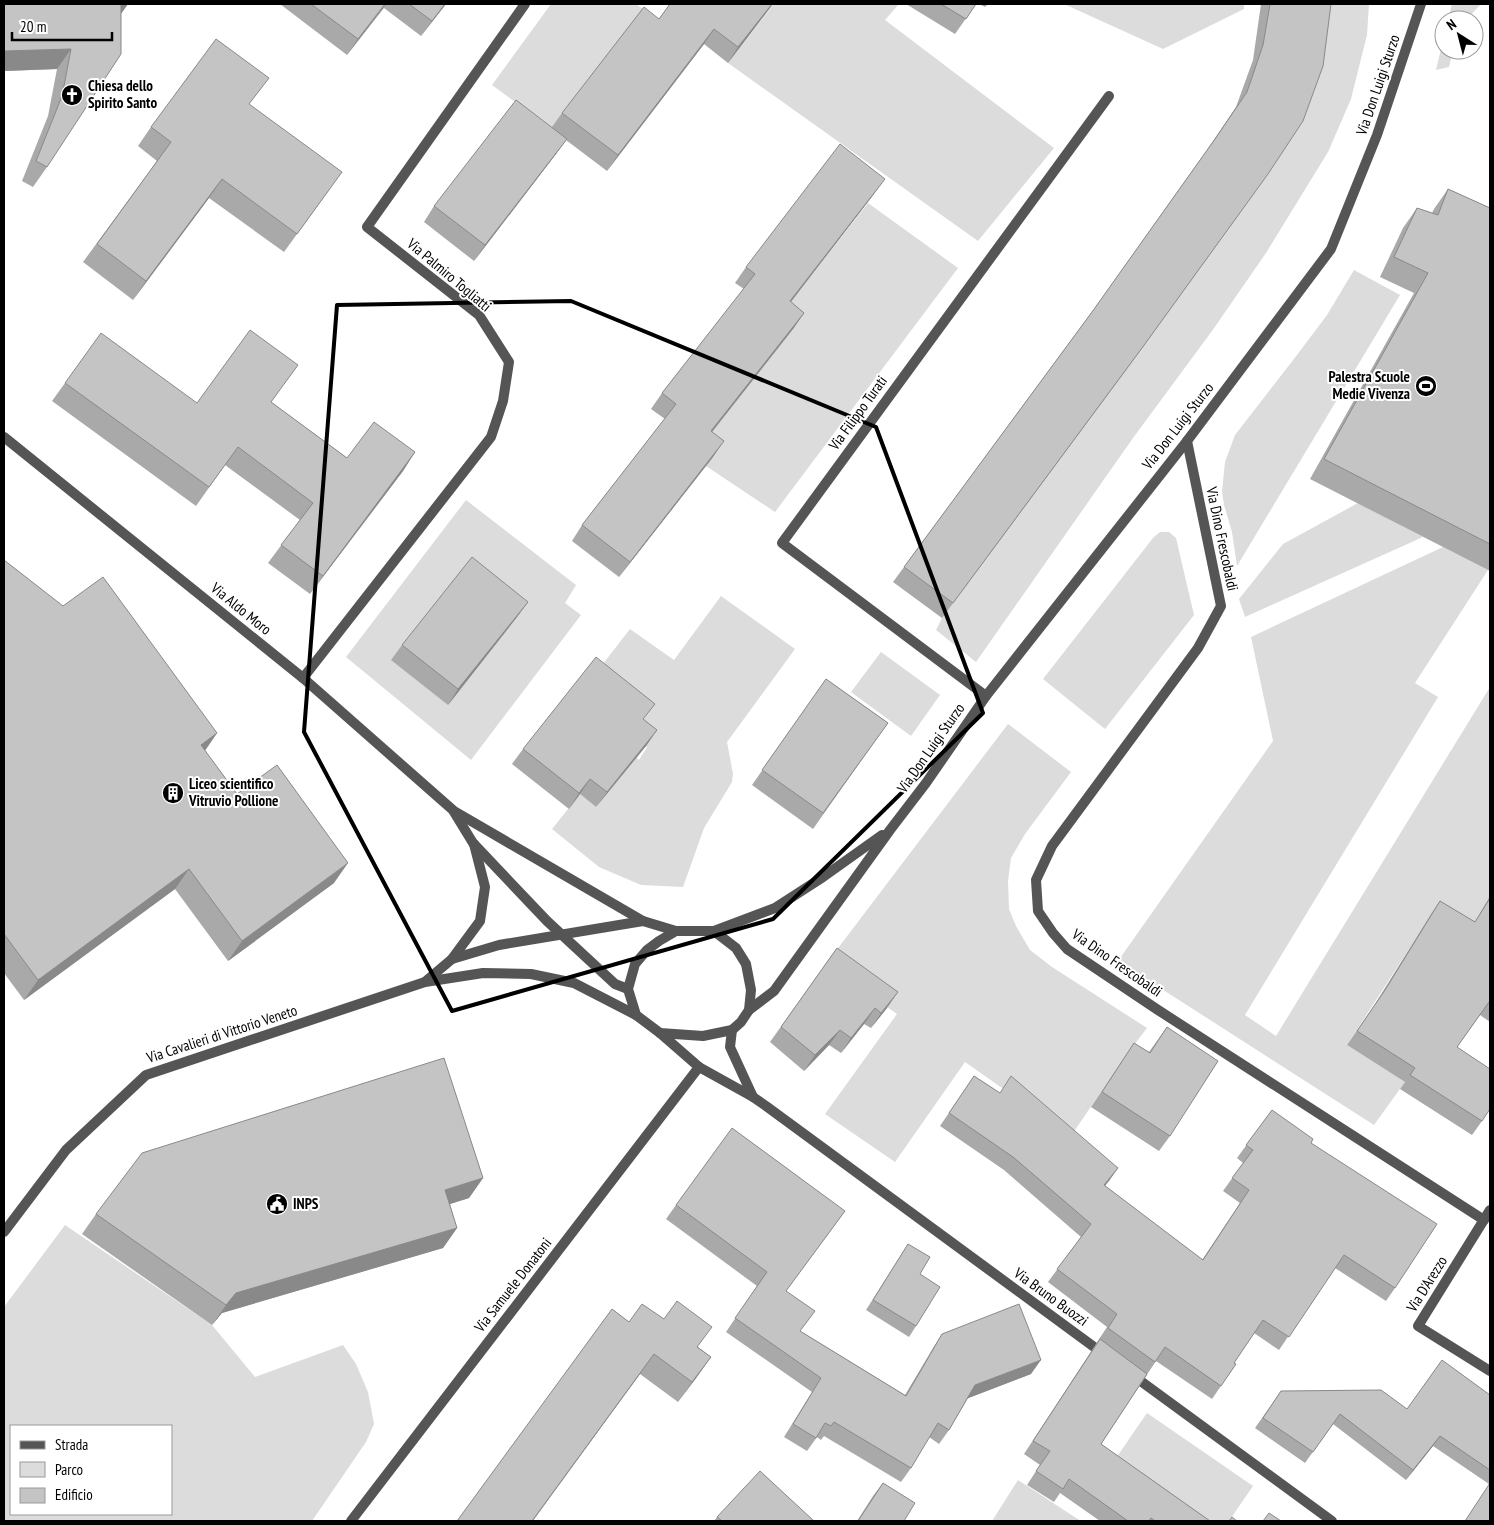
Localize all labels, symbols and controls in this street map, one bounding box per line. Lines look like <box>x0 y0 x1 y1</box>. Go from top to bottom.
scale bar <box>12 10 112 42</box>
north arrow <box>1434 10 1484 60</box>
text: N <box>1443 15 1460 34</box>
text: 20 m <box>20 17 46 36</box>
street label: Via Don Luigi Sturzo <box>1351 32 1404 139</box>
place label: Chiesa dello Spirito Santo <box>88 76 157 112</box>
church icon: Chiesa dello Spirito Santo <box>60 83 84 107</box>
street label: Via Palmiro Togliatti <box>403 233 495 315</box>
place label: Palestra Scuole Medie Vivenza <box>1328 367 1410 403</box>
street label: Via Filippo Turati <box>824 372 891 454</box>
sports icon: Palestra Scuole Medie Vivenza <box>1414 374 1438 398</box>
street label: Via Don Luigi Sturzo <box>1137 378 1217 474</box>
street label: Via Dino Frescobaldi <box>1202 484 1243 593</box>
street label: Via Aldo Moro <box>206 578 275 639</box>
street label: Via Don Luigi Sturzo <box>892 699 969 797</box>
place label: Liceo scientifico Vitruvio Pollione <box>188 774 278 810</box>
building icon: Liceo scientifico Vitruvio Pollione <box>161 781 185 805</box>
street label: Via Dino Frescobaldi <box>1068 924 1166 1001</box>
street label: Via Cavalieri di Vittorio Veneto <box>143 1000 299 1067</box>
public building icon: INPS <box>265 1192 289 1216</box>
place label: INPS <box>293 1194 319 1213</box>
street label: Via Samuele Donatoni <box>469 1234 555 1336</box>
street label: Via D'Arezzo <box>1401 1252 1451 1316</box>
street label: Via Bruno Buozzi <box>1010 1263 1092 1330</box>
legend <box>10 1425 172 1515</box>
text: Strada <box>55 1435 88 1454</box>
text: Parco <box>55 1460 83 1479</box>
text: Edificio <box>55 1485 93 1504</box>

